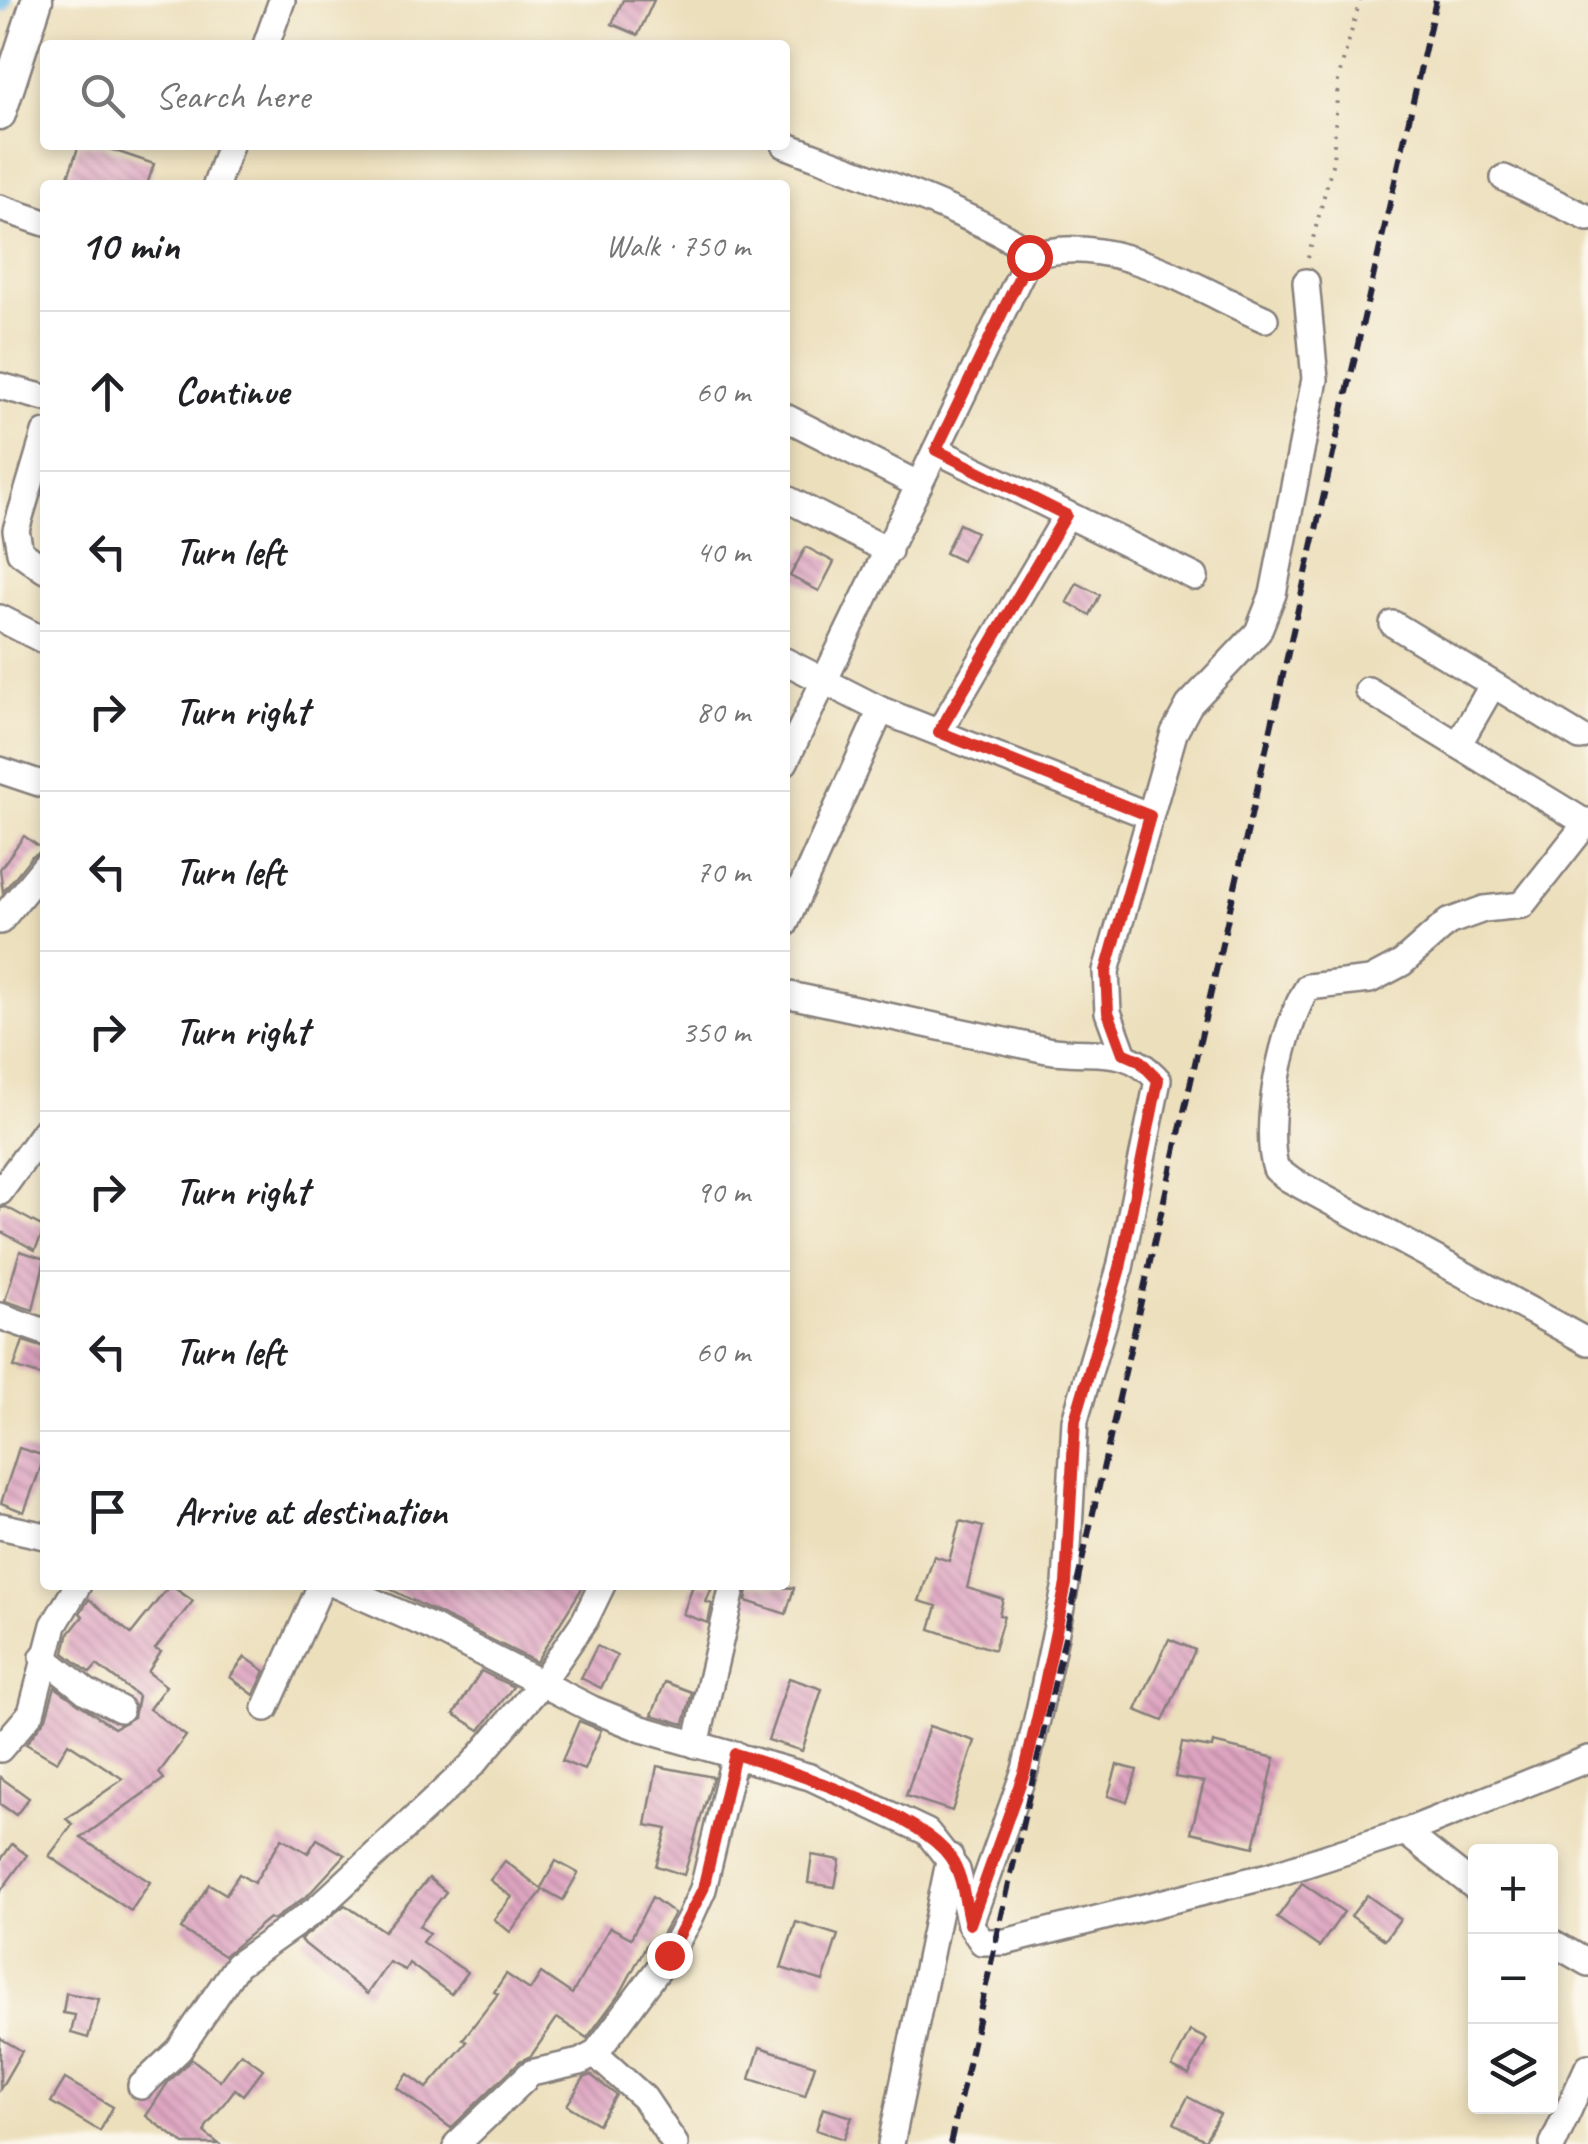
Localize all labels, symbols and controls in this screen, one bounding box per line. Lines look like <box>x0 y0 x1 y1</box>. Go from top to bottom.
search box <box>40 40 790 150</box>
icon: search <box>75 68 130 123</box>
text: Search here <box>155 72 310 119</box>
text: 10 min <box>80 219 179 272</box>
text: Walk · 750 m <box>606 225 750 266</box>
route start <box>1007 235 1053 281</box>
icon: ahead <box>80 364 135 419</box>
text: Continue <box>175 368 289 415</box>
text: 60 m <box>696 371 750 412</box>
icon: left <box>80 524 135 579</box>
text: Turn left <box>175 528 285 575</box>
text: 40 m <box>696 531 750 572</box>
icon: right <box>80 684 135 739</box>
text: Turn right <box>175 688 309 735</box>
text: 80 m <box>696 691 750 732</box>
icon: left <box>80 844 135 899</box>
text: Turn left <box>175 848 285 895</box>
text: 70 m <box>696 851 750 892</box>
icon: right <box>80 1004 135 1059</box>
text: Turn right <box>175 1008 309 1055</box>
text: 350 m <box>681 1011 750 1052</box>
icon: right <box>80 1164 135 1219</box>
text: Turn right <box>175 1168 309 1215</box>
text: 90 m <box>696 1171 750 1212</box>
icon: left <box>80 1324 135 1379</box>
text: Turn left <box>175 1328 285 1375</box>
text: 60 m <box>696 1331 750 1372</box>
icon: arrive <box>80 1484 135 1539</box>
text: Arrive at destination <box>175 1488 447 1535</box>
map controls <box>1468 1844 1558 2114</box>
button: + <box>1468 1844 1558 1934</box>
route end <box>647 1933 693 1979</box>
button: − <box>1468 1934 1558 2024</box>
button: layers <box>1468 2024 1558 2114</box>

